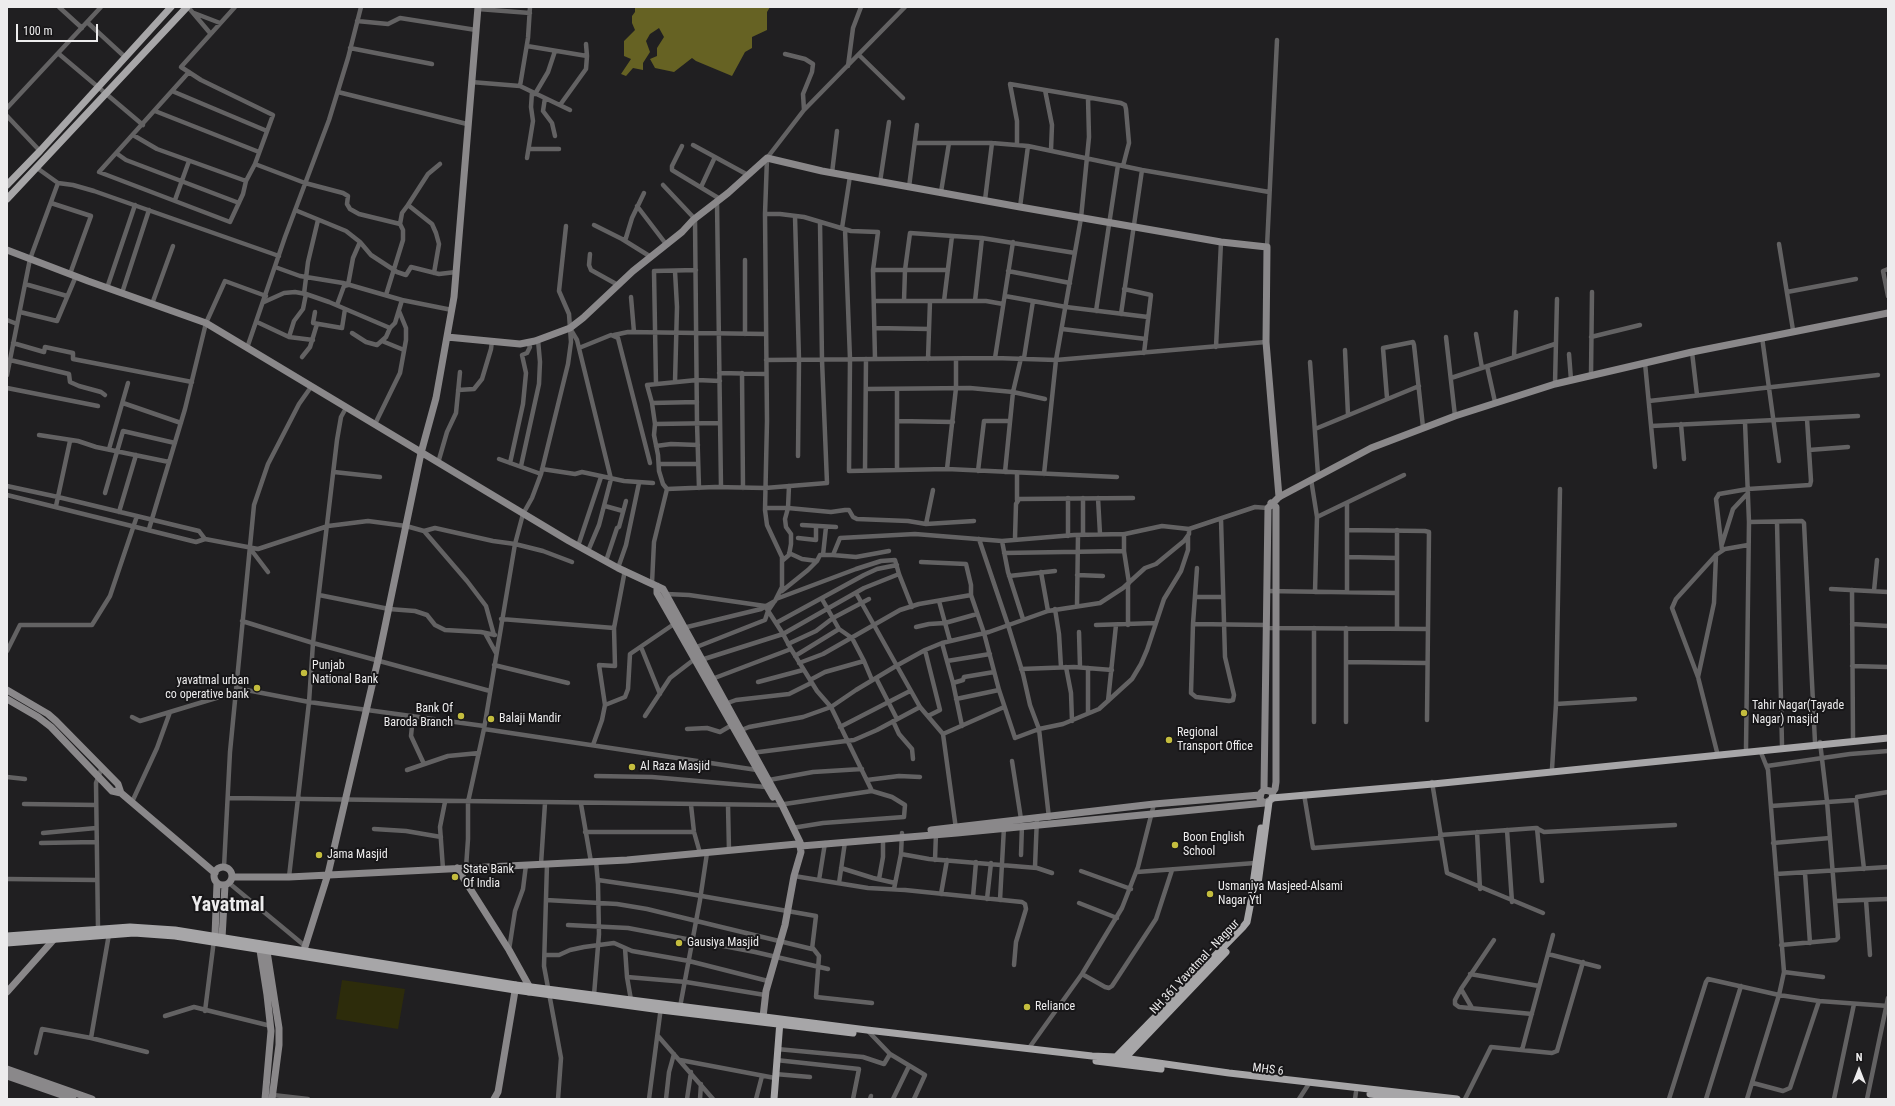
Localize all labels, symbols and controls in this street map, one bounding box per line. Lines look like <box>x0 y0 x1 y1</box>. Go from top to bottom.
scale bar <box>18 16 100 42</box>
text: 100 m <box>23 24 53 38</box>
place label: Punjab National Bank <box>312 659 378 687</box>
marker: Punjab National Bank <box>299 668 309 678</box>
place label: yavatmal urban co operative bank <box>165 674 249 702</box>
marker: yavatmal urban co operative bank <box>252 683 262 693</box>
place label: Tahir Nagar(Tayade Nagar) masjid <box>1752 699 1844 727</box>
place label: Bank Of Baroda Branch <box>384 702 453 730</box>
marker: Tahir Nagar(Tayade Nagar) masjid <box>1739 708 1749 718</box>
marker: Bank Of Baroda Branch <box>456 711 466 721</box>
place label: Balaji Mandir <box>499 712 561 726</box>
marker: Balaji Mandir <box>486 714 496 724</box>
place label: Regional Transport Office <box>1177 726 1253 754</box>
marker: Regional Transport Office <box>1164 735 1174 745</box>
place label: Al Raza Masjid <box>640 760 710 774</box>
marker: Al Raza Masjid <box>627 762 637 772</box>
place label: Boon English School <box>1183 831 1245 859</box>
marker: Boon English School <box>1170 840 1180 850</box>
place label: Jama Masjid <box>327 848 388 862</box>
marker: Jama Masjid <box>314 850 324 860</box>
place label: State Bank Of India <box>463 863 514 891</box>
marker: State Bank Of India <box>450 872 460 882</box>
place label: Usmaniya Masjeed-Alsami Nagar Ytl <box>1218 880 1343 908</box>
marker: Usmaniya Masjeed-Alsami Nagar Ytl <box>1205 889 1215 899</box>
district label: Yavatmal <box>191 894 265 918</box>
street label: NH 361 Yavatmal - Nagpur <box>1147 917 1243 1017</box>
place label: Gausiya Masjid <box>687 936 759 950</box>
marker: Gausiya Masjid <box>674 938 684 948</box>
place label: Reliance <box>1035 1000 1075 1014</box>
marker: Reliance <box>1022 1002 1032 1012</box>
north arrow <box>1839 1050 1879 1090</box>
text: N <box>1856 1051 1862 1064</box>
street label: MHS 6 <box>1252 1061 1284 1079</box>

